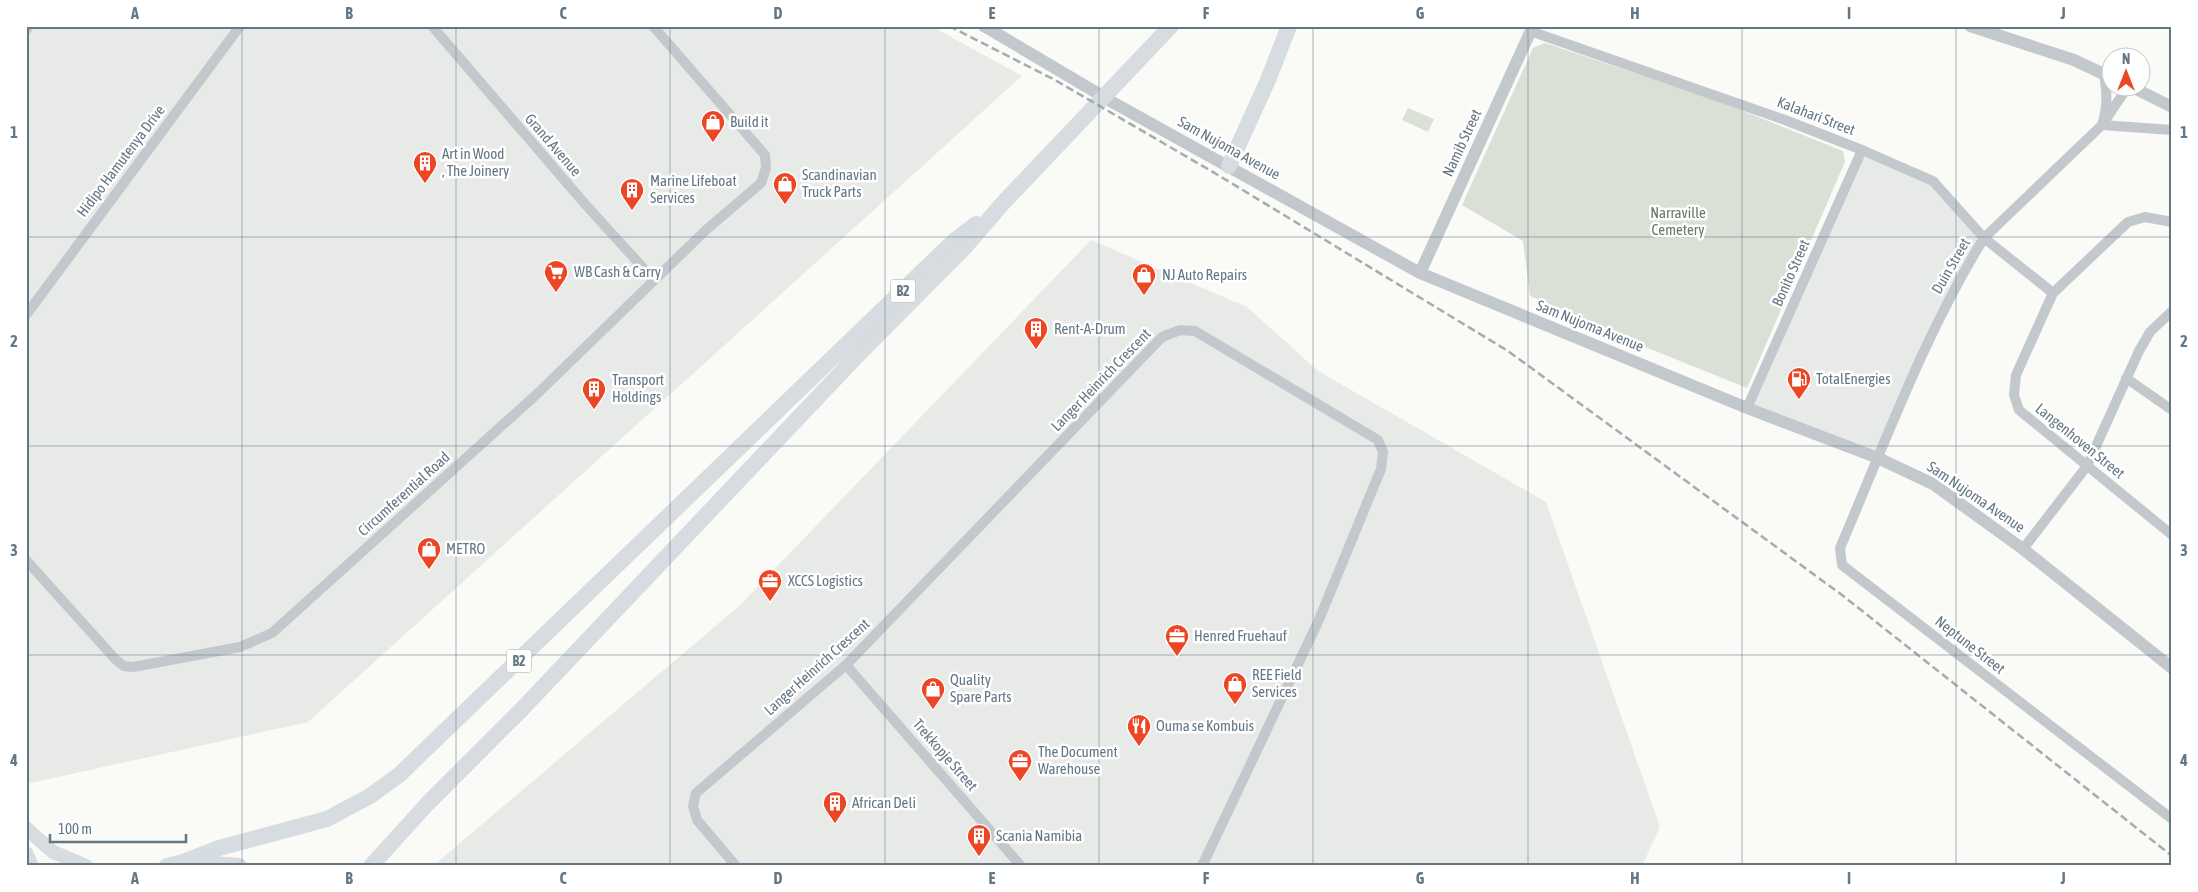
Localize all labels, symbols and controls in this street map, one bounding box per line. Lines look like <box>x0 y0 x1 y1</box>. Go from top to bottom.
text: A <box>130 4 139 22</box>
text: B <box>345 4 353 22</box>
text: C <box>559 4 567 22</box>
text: D <box>774 4 783 22</box>
text: E <box>989 4 996 22</box>
text: F <box>1203 4 1210 22</box>
text: G <box>1416 4 1425 22</box>
text: H <box>1630 4 1640 22</box>
text: I <box>1847 4 1851 22</box>
text: J <box>2059 4 2066 22</box>
north arrow <box>2100 48 2150 98</box>
text: N <box>2122 51 2130 67</box>
street label: Kalahari Street <box>1775 93 1858 138</box>
street label: Hidipo Hamutenya Drive <box>73 101 168 220</box>
street label: Namib Street <box>1439 106 1484 179</box>
shop icon: Build it <box>700 109 726 143</box>
street label: Grand Avenue <box>522 110 585 179</box>
street label: Sam Nujoma Avenue <box>1175 112 1283 183</box>
place label: Build it <box>730 113 769 130</box>
text: 1 <box>10 123 18 141</box>
text: 1 <box>2180 123 2188 141</box>
place label: Art in Wood , The Joinery <box>442 145 509 179</box>
building icon: Art in Wood , The Joinery <box>412 150 438 184</box>
place label: Scandinavian Truck Parts <box>802 166 877 200</box>
shop icon: Scandinavian Truck Parts <box>772 171 798 205</box>
place label: Marine Lifeboat Services <box>650 172 737 206</box>
building icon: Marine Lifeboat Services <box>619 177 645 211</box>
park label: Narraville Cemetery <box>1650 204 1706 238</box>
street label: Duin Street <box>1928 235 1973 297</box>
street label: Bonito Street <box>1768 237 1813 309</box>
supermarket icon: WB Cash & Carry <box>543 259 569 293</box>
shop icon: NJ Auto Repairs <box>1131 262 1157 296</box>
place label: WB Cash & Carry <box>574 263 661 280</box>
place label: NJ Auto Repairs <box>1162 266 1247 283</box>
road number: B2 <box>890 280 916 302</box>
street label: Sam Nujoma Avenue <box>1534 296 1646 355</box>
building icon: Rent-A-Drum <box>1023 316 1049 350</box>
place label: Rent-A-Drum <box>1054 320 1126 337</box>
street label: Langer Heinrich Crescent <box>1047 325 1154 434</box>
text: 2 <box>10 332 18 350</box>
text: 2 <box>2180 332 2188 350</box>
fuel station icon: TotalEnergies <box>1786 366 1812 400</box>
place label: TotalEnergies <box>1816 370 1890 387</box>
place label: Transport Holdings <box>612 371 664 405</box>
building icon: Transport Holdings <box>581 376 607 410</box>
street label: Langenhoven Street <box>2032 400 2128 482</box>
street label: Circumferential Road <box>354 448 453 539</box>
street label: Sam Nujoma Avenue <box>1924 458 2028 536</box>
shop icon: METRO <box>416 536 442 570</box>
place label: METRO <box>446 540 485 557</box>
text: 3 <box>10 541 18 559</box>
text: 3 <box>2180 541 2188 559</box>
office icon: XCCS Logistics <box>757 568 783 602</box>
place label: XCCS Logistics <box>788 572 863 589</box>
street label: Neptune Street <box>1932 612 2008 677</box>
street label: Langer Heinrich Crescent <box>761 615 873 718</box>
office icon: Henred Fruehauf <box>1164 623 1190 657</box>
place label: Henred Fruehauf <box>1194 627 1287 644</box>
road number: B2 <box>506 649 532 672</box>
place label: REE Field Services <box>1252 666 1302 700</box>
place label: Quality Spare Parts <box>950 671 1012 705</box>
shop icon: REE Field Services <box>1222 671 1248 705</box>
shop icon: Quality Spare Parts <box>920 676 946 710</box>
restaurant icon: Ouma se Kombuis <box>1126 713 1152 747</box>
street label: Trekkopje Street <box>910 715 981 794</box>
place label: Ouma se Kombuis <box>1156 717 1254 734</box>
place label: The Document Warehouse <box>1038 743 1118 777</box>
office icon: The Document Warehouse <box>1007 748 1033 782</box>
text: 4 <box>9 751 18 769</box>
text: 4 <box>2179 751 2188 769</box>
building icon: African Deli <box>822 790 848 824</box>
place label: African Deli <box>852 794 916 811</box>
scale bar <box>50 812 186 844</box>
text: 100 m <box>58 820 92 837</box>
building icon: Scania Namibia <box>966 823 992 857</box>
place label: Scania Namibia <box>996 827 1082 844</box>
text: A <box>130 869 139 887</box>
text: B <box>345 869 353 887</box>
text: C <box>559 869 567 887</box>
text: D <box>774 869 783 887</box>
text: E <box>989 869 996 887</box>
text: F <box>1203 869 1210 887</box>
text: G <box>1416 869 1425 887</box>
text: H <box>1630 869 1640 887</box>
text: I <box>1847 869 1851 887</box>
text: J <box>2059 869 2066 887</box>

